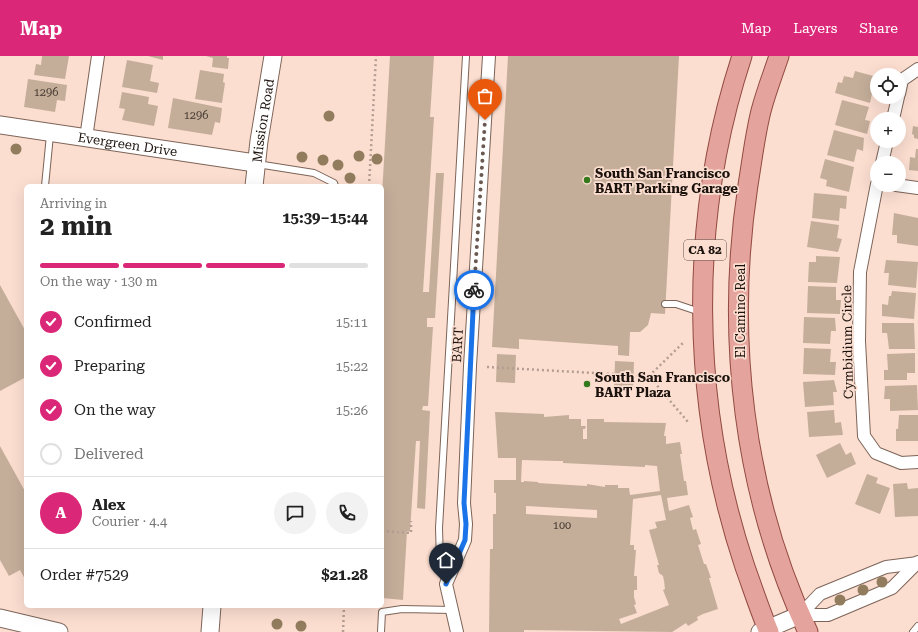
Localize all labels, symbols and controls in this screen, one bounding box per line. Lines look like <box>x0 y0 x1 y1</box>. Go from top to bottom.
text: Map <box>20 17 62 40</box>
text: Map <box>741 20 771 36</box>
text: Layers <box>793 20 837 36</box>
text: Share <box>859 20 898 36</box>
map controls <box>870 68 906 192</box>
button: locate <box>870 68 906 104</box>
street label: Mission Road <box>250 77 277 163</box>
pin <box>468 79 502 120</box>
icon: bag <box>474 85 496 107</box>
house number: 1296 <box>34 86 58 99</box>
house number: 1296 <box>184 109 208 122</box>
button: + <box>870 112 906 148</box>
street label: Evergreen Drive <box>77 130 178 159</box>
button: − <box>870 156 906 192</box>
place label: South San Francisco BART Parking Garage <box>595 166 738 196</box>
marker: South San Francisco BART Parking Garage <box>582 175 592 185</box>
text: Arriving in <box>40 196 107 211</box>
text: 15:39–15:44 <box>282 209 368 227</box>
text: 2 min <box>40 211 112 241</box>
road number: CA 82 <box>684 240 726 260</box>
street label: El Camino Real <box>733 264 748 358</box>
courier <box>454 270 494 310</box>
text: On the way · 130 m <box>40 274 157 289</box>
icon: bike <box>463 279 485 301</box>
street label: Cymbidium Circle <box>839 285 856 399</box>
icon: check <box>40 311 62 333</box>
text: Confirmed <box>74 313 152 331</box>
text: 15:11 <box>336 315 368 330</box>
street label: BART <box>449 327 466 363</box>
icon: check <box>40 355 62 377</box>
text: Preparing <box>74 357 145 375</box>
text: 15:22 <box>336 359 368 374</box>
place label: South San Francisco BART Plaza <box>595 370 730 400</box>
marker: South San Francisco BART Plaza <box>582 379 592 389</box>
icon: check <box>40 399 62 421</box>
text: On the way <box>74 401 156 419</box>
text: 15:26 <box>336 403 368 418</box>
text: Delivered <box>74 445 144 463</box>
button: chat <box>274 492 316 534</box>
button: phone <box>326 492 368 534</box>
text: Alex <box>92 496 125 514</box>
text: A <box>56 504 66 522</box>
text: Courier · 4.4 <box>92 514 167 529</box>
house number: 100 <box>553 519 571 532</box>
pin <box>429 543 463 584</box>
icon: home <box>435 549 457 571</box>
text: Order #7529 <box>40 566 129 584</box>
text: $21.28 <box>321 566 368 584</box>

